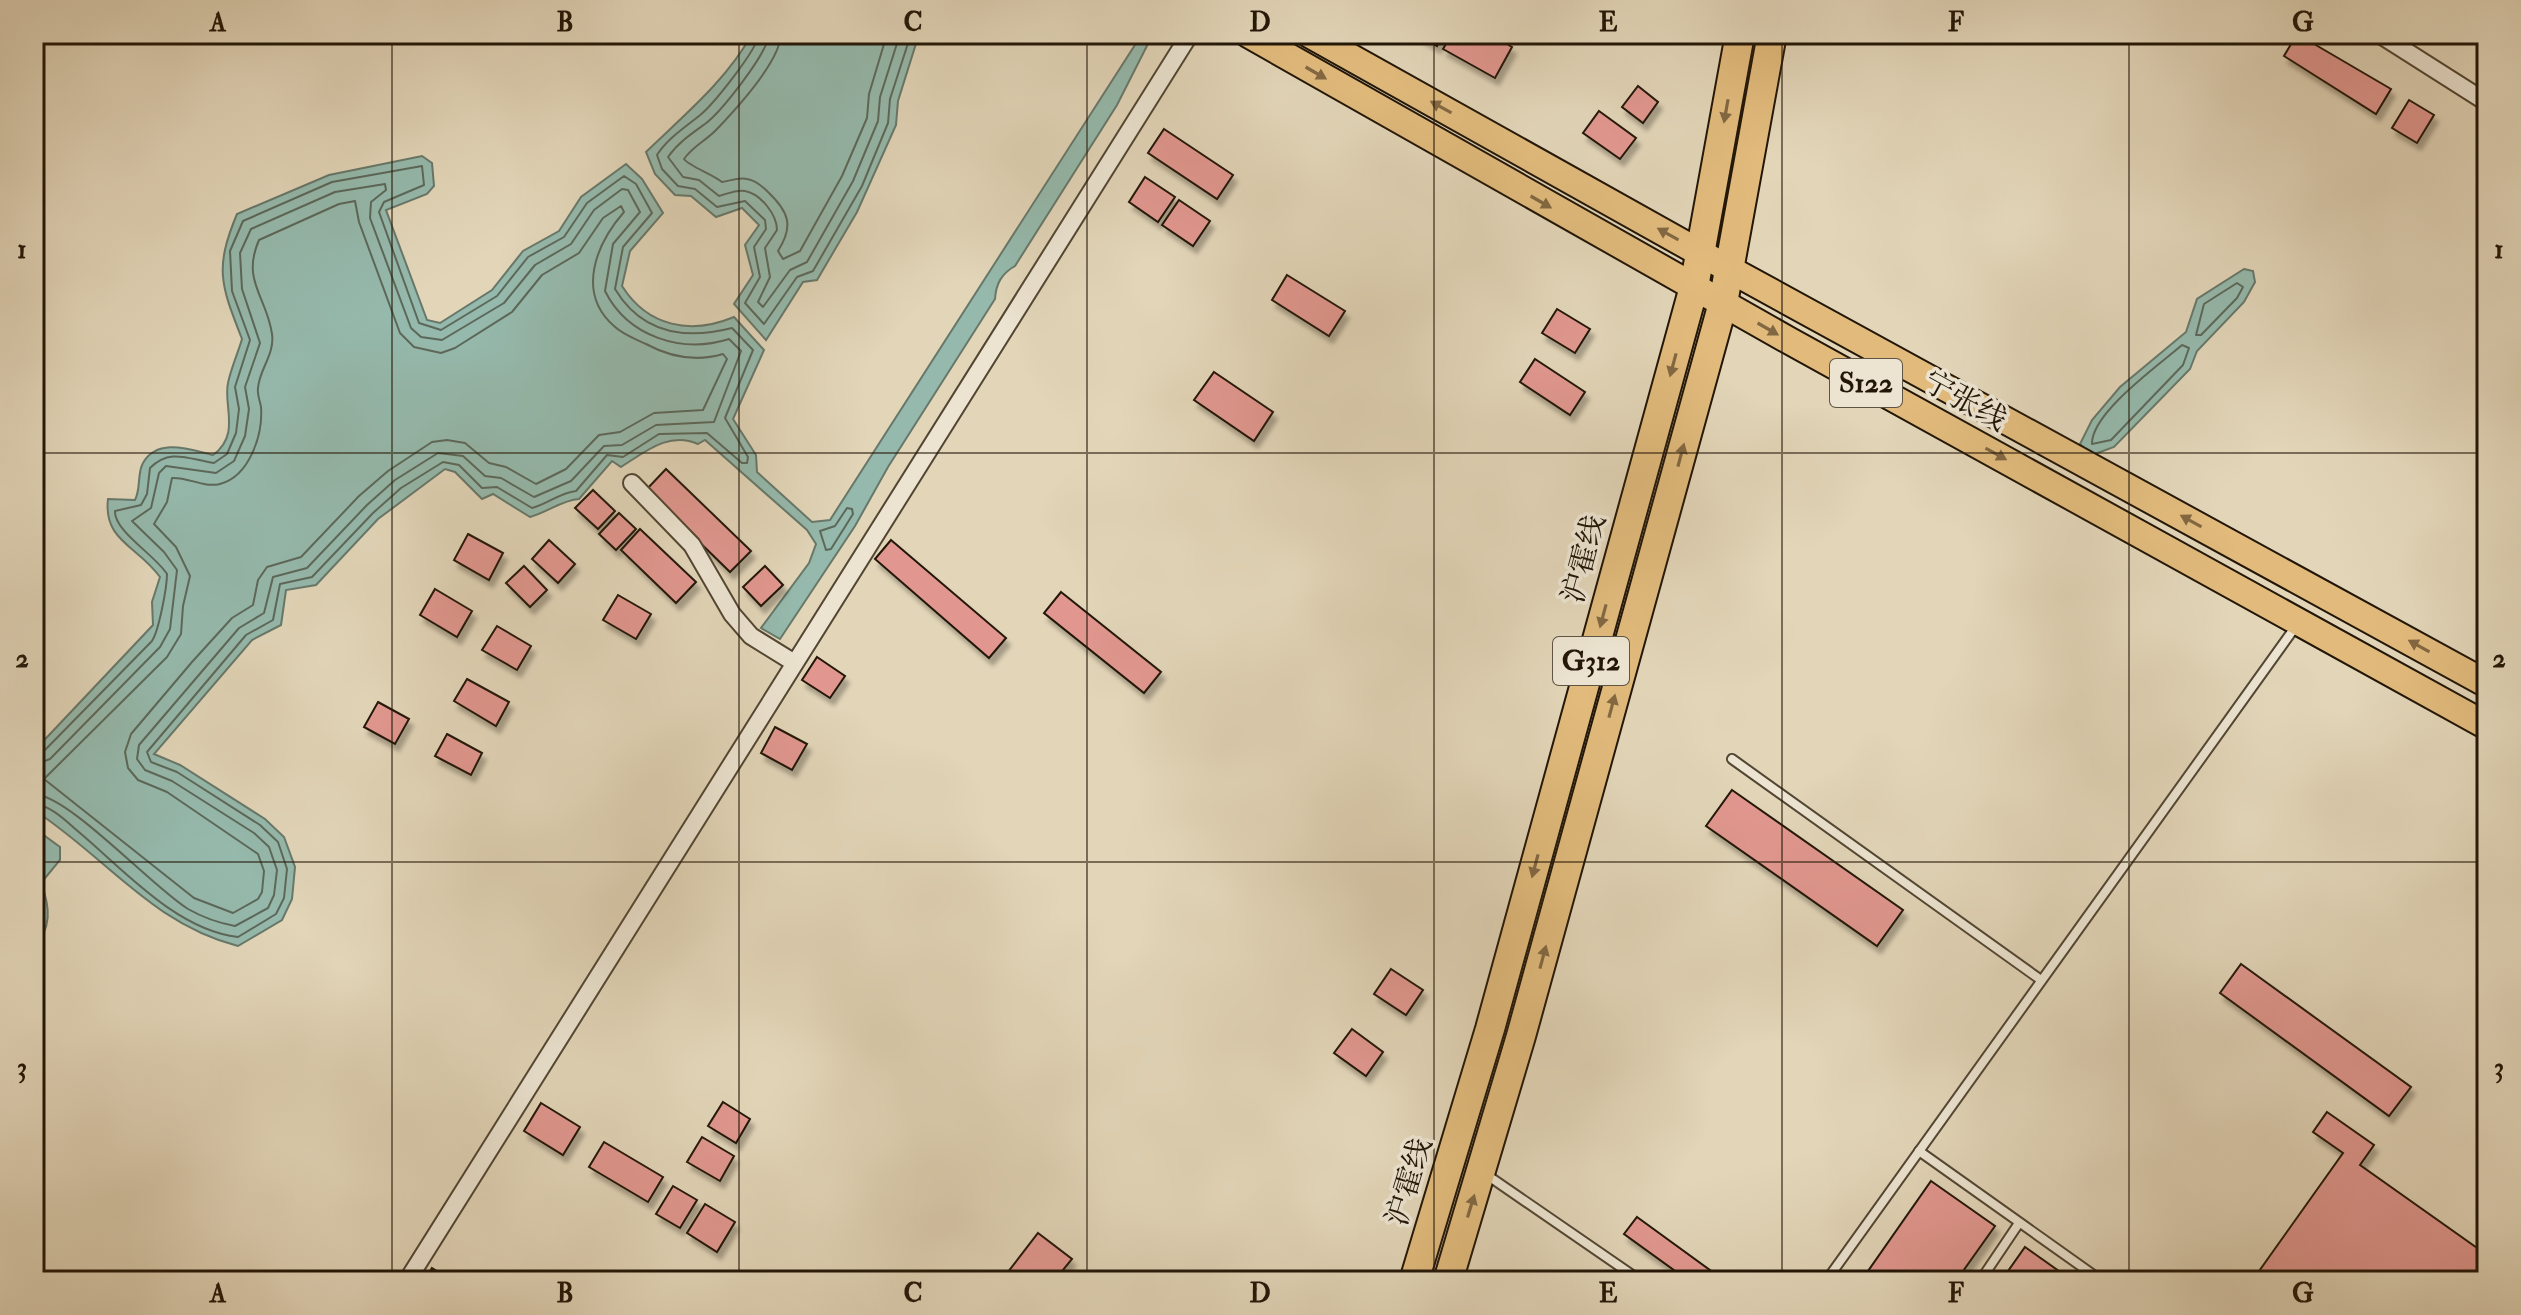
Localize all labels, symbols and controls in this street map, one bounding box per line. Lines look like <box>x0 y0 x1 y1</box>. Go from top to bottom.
text: A <box>209 7 227 39</box>
text: B <box>556 7 574 39</box>
text: C <box>903 7 923 39</box>
text: D <box>1249 7 1271 39</box>
text: E <box>1599 7 1618 39</box>
text: F <box>1948 7 1965 39</box>
text: G <box>2292 7 2314 39</box>
one-way arrow <box>1304 66 1327 80</box>
one-way arrow <box>1720 99 1732 124</box>
one-way arrow <box>1430 101 1453 114</box>
one-way arrow <box>1530 195 1553 208</box>
one-way arrow <box>1657 227 1680 241</box>
text: 1 <box>17 234 27 266</box>
text: 1 <box>2494 234 2504 266</box>
one-way arrow <box>1757 322 1779 336</box>
one-way arrow <box>1666 352 1678 377</box>
road number: S122 <box>1830 359 1902 407</box>
street label: 宁张线 <box>1917 363 2013 439</box>
one-way arrow <box>1675 443 1687 468</box>
one-way arrow <box>1985 447 2007 461</box>
street label: 沪霍线 <box>1554 511 1614 607</box>
one-way arrow <box>2180 514 2202 528</box>
one-way arrow <box>1597 603 1609 628</box>
road number: G312 <box>1553 637 1629 685</box>
one-way arrow <box>2407 639 2430 653</box>
text: 2 <box>15 643 29 675</box>
text: 2 <box>2492 643 2506 675</box>
one-way arrow <box>1606 693 1618 718</box>
one-way arrow <box>1528 854 1540 879</box>
one-way arrow <box>1537 944 1550 968</box>
text: 3 <box>17 1052 27 1084</box>
text: 3 <box>2494 1052 2504 1084</box>
street label: 沪霍线 <box>1378 1134 1440 1230</box>
one-way arrow <box>1465 1194 1478 1218</box>
text: A <box>209 1278 227 1310</box>
text: B <box>556 1278 574 1310</box>
text: C <box>903 1278 923 1310</box>
text: D <box>1249 1278 1271 1310</box>
text: E <box>1599 1278 1618 1310</box>
text: F <box>1948 1278 1965 1310</box>
text: G <box>2292 1278 2314 1310</box>

